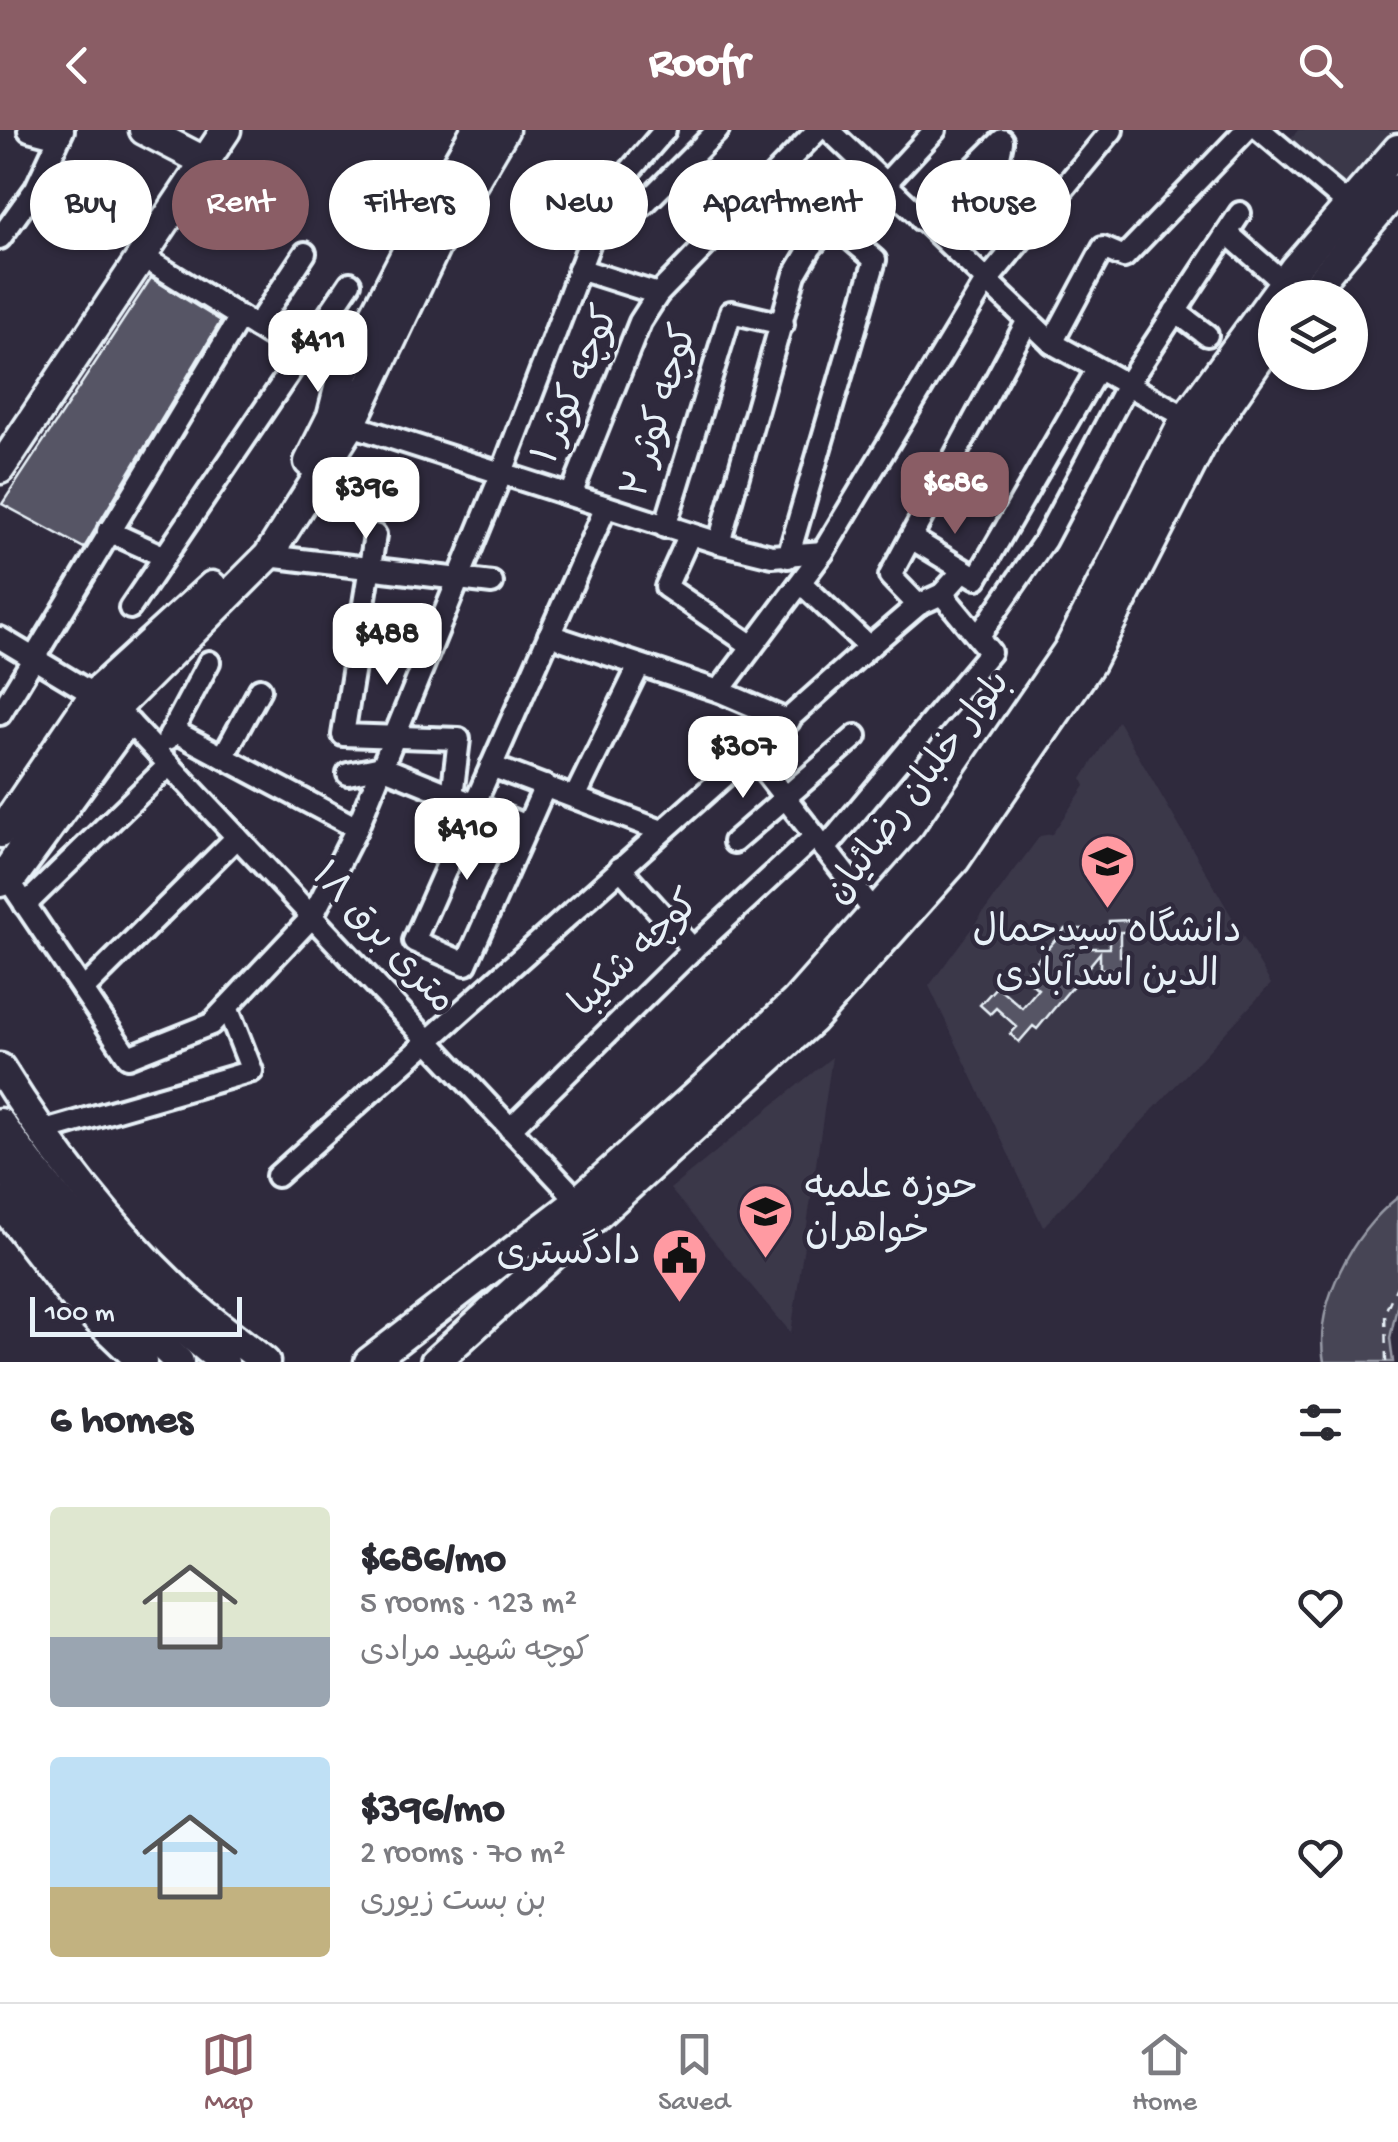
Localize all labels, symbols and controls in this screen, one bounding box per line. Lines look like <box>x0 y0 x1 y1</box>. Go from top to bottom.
icon: back <box>50 38 105 93</box>
icon: search <box>1293 38 1348 93</box>
text: Roofr <box>649 39 749 92</box>
chip: Buy <box>30 160 152 250</box>
chip: Rent <box>172 160 309 250</box>
chip: Filters <box>329 160 490 250</box>
chip: New <box>510 160 648 250</box>
chip: Apartment <box>668 160 896 250</box>
chip: House <box>916 160 1071 250</box>
map controls <box>1258 280 1368 390</box>
button: layers <box>1258 280 1368 390</box>
street label: کوچه کوثر ۱ <box>525 300 632 471</box>
pin: $411 <box>259 310 377 395</box>
street label: کوچه کوثر ۲ <box>615 320 710 504</box>
text: $411 <box>290 323 346 361</box>
pin: $686 <box>896 452 1014 537</box>
pin: $396 <box>307 457 425 542</box>
text: $686 <box>923 465 987 503</box>
text: $396 <box>334 470 398 508</box>
pin: $488 <box>328 603 446 688</box>
text: $488 <box>355 616 419 654</box>
street label: بلوار خلبان رضائیان <box>817 663 1022 914</box>
pin: $307 <box>684 716 802 801</box>
text: $307 <box>710 729 776 767</box>
pin: $410 <box>408 798 526 883</box>
text: $410 <box>437 811 497 849</box>
school or university icon: دانشگاه سیدجمال الدین اسدآبادی <box>1077 831 1137 910</box>
street label: ۱۸ متری برق <box>300 855 462 1025</box>
street label: کوچه شکیبا <box>562 883 711 1028</box>
place label: دانشگاه سیدجمال الدین اسدآبادی <box>972 906 1242 1000</box>
place label: حوزه علمیه خواهران <box>805 1167 978 1256</box>
school or university icon: حوزه علمیه خواهران <box>736 1182 796 1261</box>
public building icon: دادگستری <box>650 1226 710 1305</box>
place label: دادگستری <box>496 1228 641 1278</box>
scale bar <box>30 1292 242 1336</box>
text: 100 m <box>45 1298 115 1331</box>
icon: filters <box>1293 1395 1348 1450</box>
text: 6 homes <box>50 1398 193 1447</box>
text: $686/mo <box>360 1537 506 1586</box>
icon: home <box>130 1547 250 1667</box>
icon: heart <box>1293 1580 1348 1635</box>
text: 5 rooms · 123 m² <box>360 1586 577 1624</box>
text: کوچه شهید مرادی <box>360 1634 590 1672</box>
text: $396/mo <box>360 1787 505 1836</box>
icon: home <box>130 1797 250 1917</box>
icon: heart <box>1293 1830 1348 1885</box>
text: 2 rooms · 70 m² <box>360 1836 565 1874</box>
text: بن بست زیوری <box>360 1884 546 1922</box>
tab: Map <box>201 2027 256 2120</box>
tab: Saved <box>658 2027 730 2120</box>
tab: Home <box>1132 2027 1197 2120</box>

